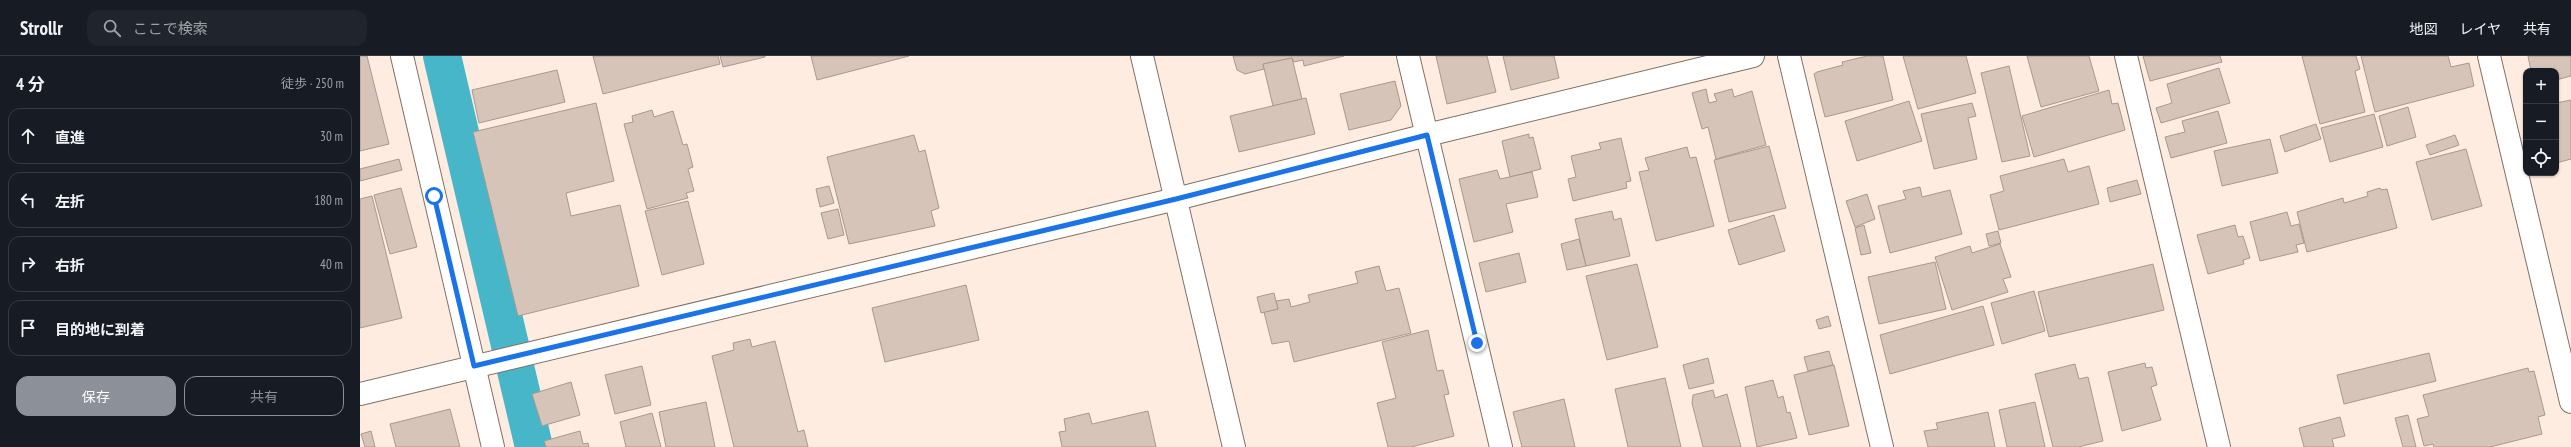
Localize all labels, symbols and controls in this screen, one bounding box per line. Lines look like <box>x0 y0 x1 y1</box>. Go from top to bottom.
search box <box>87 10 367 46</box>
text: Strollr <box>20 16 63 40</box>
icon: search <box>101 17 123 39</box>
text: ここで検索 <box>133 19 208 38</box>
text: 地図 <box>2409 20 2437 38</box>
text: レイヤ <box>2459 20 2501 38</box>
text: 共有 <box>2523 20 2551 38</box>
map controls <box>2523 68 2559 176</box>
button: + <box>2523 68 2559 104</box>
text: 4 分 <box>16 73 45 95</box>
text: 徒歩 · 250 m <box>281 75 344 92</box>
button: − <box>2523 104 2559 140</box>
icon: ahead <box>17 125 39 147</box>
text: 直進 <box>55 128 85 147</box>
text: 30 m <box>320 128 343 145</box>
button: locate <box>2523 140 2559 176</box>
route start <box>425 187 443 205</box>
icon: left <box>17 189 39 211</box>
text: 左折 <box>55 192 85 211</box>
text: 180 m <box>314 192 343 209</box>
icon: right <box>17 253 39 275</box>
text: 右折 <box>55 256 85 275</box>
text: 40 m <box>320 256 343 273</box>
icon: arrive <box>17 317 39 339</box>
text: 目的地に到着 <box>55 320 145 339</box>
route end <box>1468 334 1486 352</box>
button: 保存 <box>16 376 176 416</box>
button: 共有 <box>184 376 344 416</box>

